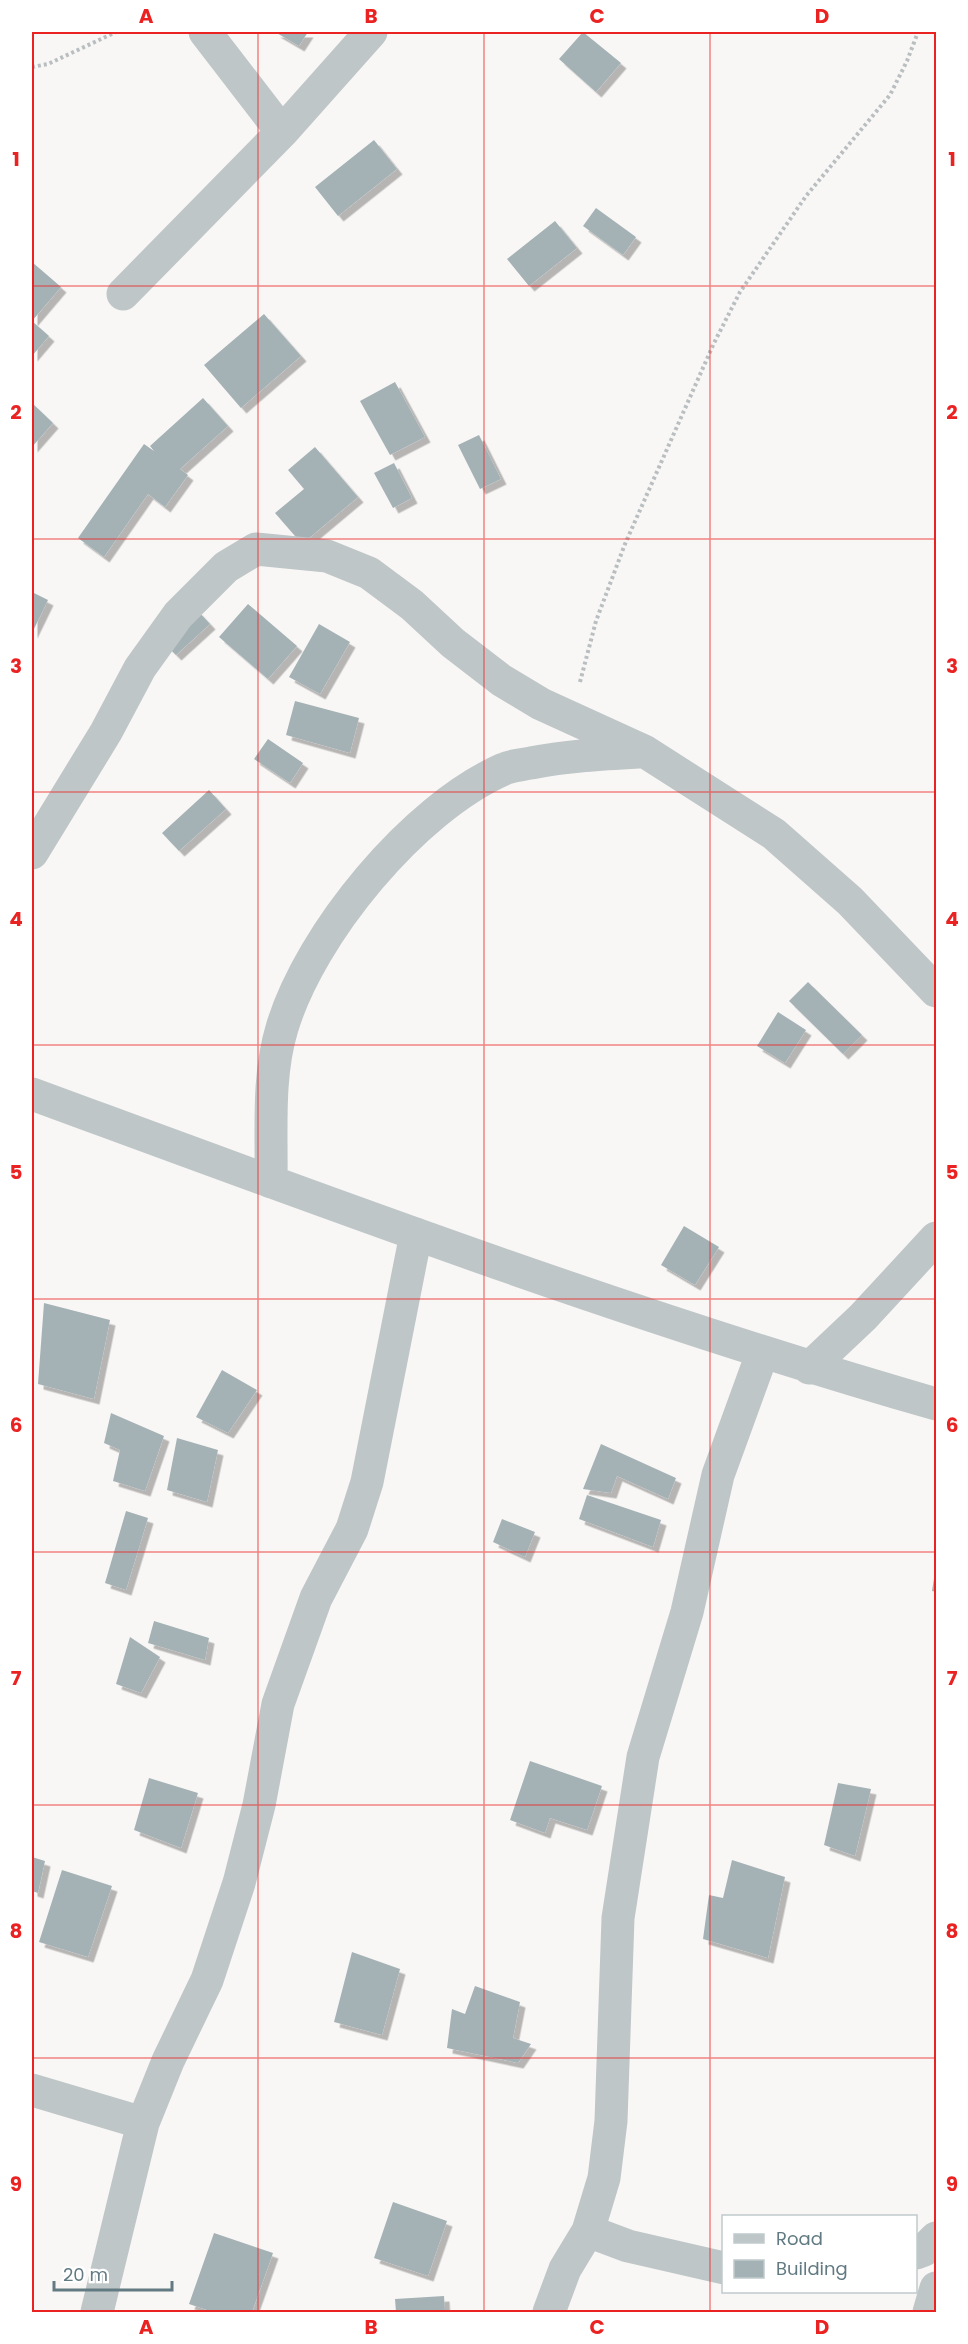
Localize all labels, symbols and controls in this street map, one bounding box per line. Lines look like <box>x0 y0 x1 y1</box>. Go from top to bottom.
text: A <box>139 2 154 30</box>
text: B <box>364 2 378 30</box>
text: C <box>589 2 605 30</box>
text: D <box>815 2 829 30</box>
text: 1 <box>12 145 20 173</box>
text: 1 <box>948 145 956 173</box>
text: 2 <box>10 398 22 426</box>
text: 2 <box>946 398 958 426</box>
text: 3 <box>10 652 22 680</box>
text: 3 <box>946 652 958 680</box>
text: 4 <box>9 905 23 933</box>
text: 4 <box>945 905 959 933</box>
text: 5 <box>10 1158 23 1186</box>
text: 5 <box>946 1158 959 1186</box>
text: 6 <box>10 1411 22 1439</box>
text: 6 <box>946 1411 958 1439</box>
text: 7 <box>11 1664 22 1692</box>
text: 7 <box>947 1664 958 1692</box>
text: 8 <box>10 1917 22 1945</box>
text: 8 <box>946 1917 958 1945</box>
text: 9 <box>10 2170 22 2198</box>
text: 9 <box>946 2170 958 2198</box>
legend <box>722 2215 917 2293</box>
text: Road <box>776 2226 823 2251</box>
scale bar <box>54 2254 172 2292</box>
text: Building <box>776 2256 848 2281</box>
text: 20 m <box>63 2262 108 2287</box>
text: A <box>139 2313 154 2341</box>
text: B <box>364 2313 378 2341</box>
text: C <box>589 2313 605 2341</box>
text: D <box>815 2313 829 2341</box>

